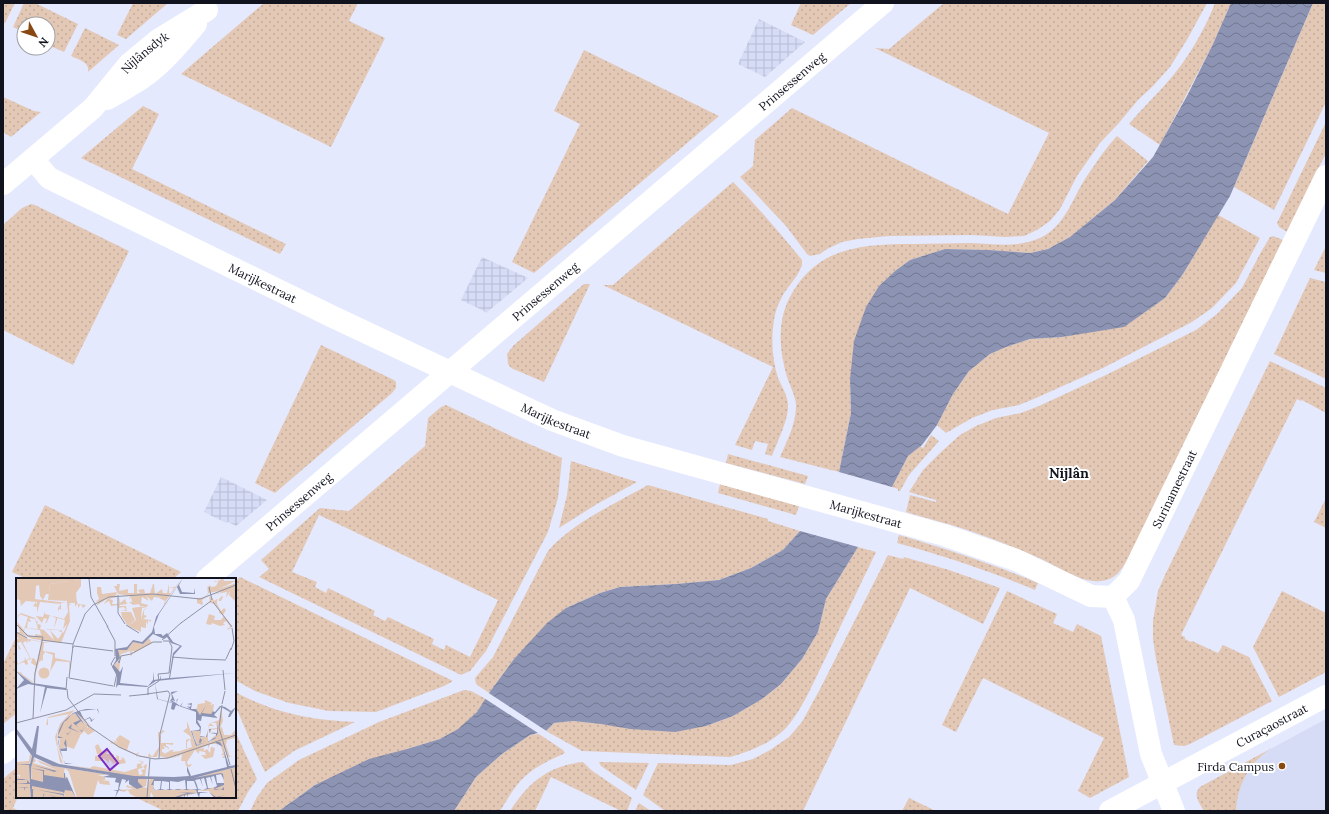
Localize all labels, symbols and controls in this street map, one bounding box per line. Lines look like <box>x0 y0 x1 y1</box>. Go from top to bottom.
north arrow <box>16 16 56 56</box>
street label: Nijlânsdyk <box>117 28 171 76</box>
text: N <box>35 35 52 51</box>
street label: Prinsessenweg <box>755 48 828 113</box>
street label: Prinsessenweg <box>509 258 582 324</box>
street label: Marijkestraat <box>226 260 300 306</box>
street label: Marijkestraat <box>519 399 593 441</box>
street label: Surinamestraat <box>1148 447 1199 531</box>
district label: Nijlân <box>1049 464 1089 482</box>
street label: Prinsessenweg <box>262 468 335 534</box>
street label: Marijkestraat <box>828 496 904 531</box>
inset map <box>16 578 236 798</box>
street label: Curaçaostraat <box>1233 700 1310 750</box>
place label: Firda Campus <box>1197 759 1274 774</box>
marker: Firda Campus <box>1277 761 1287 771</box>

